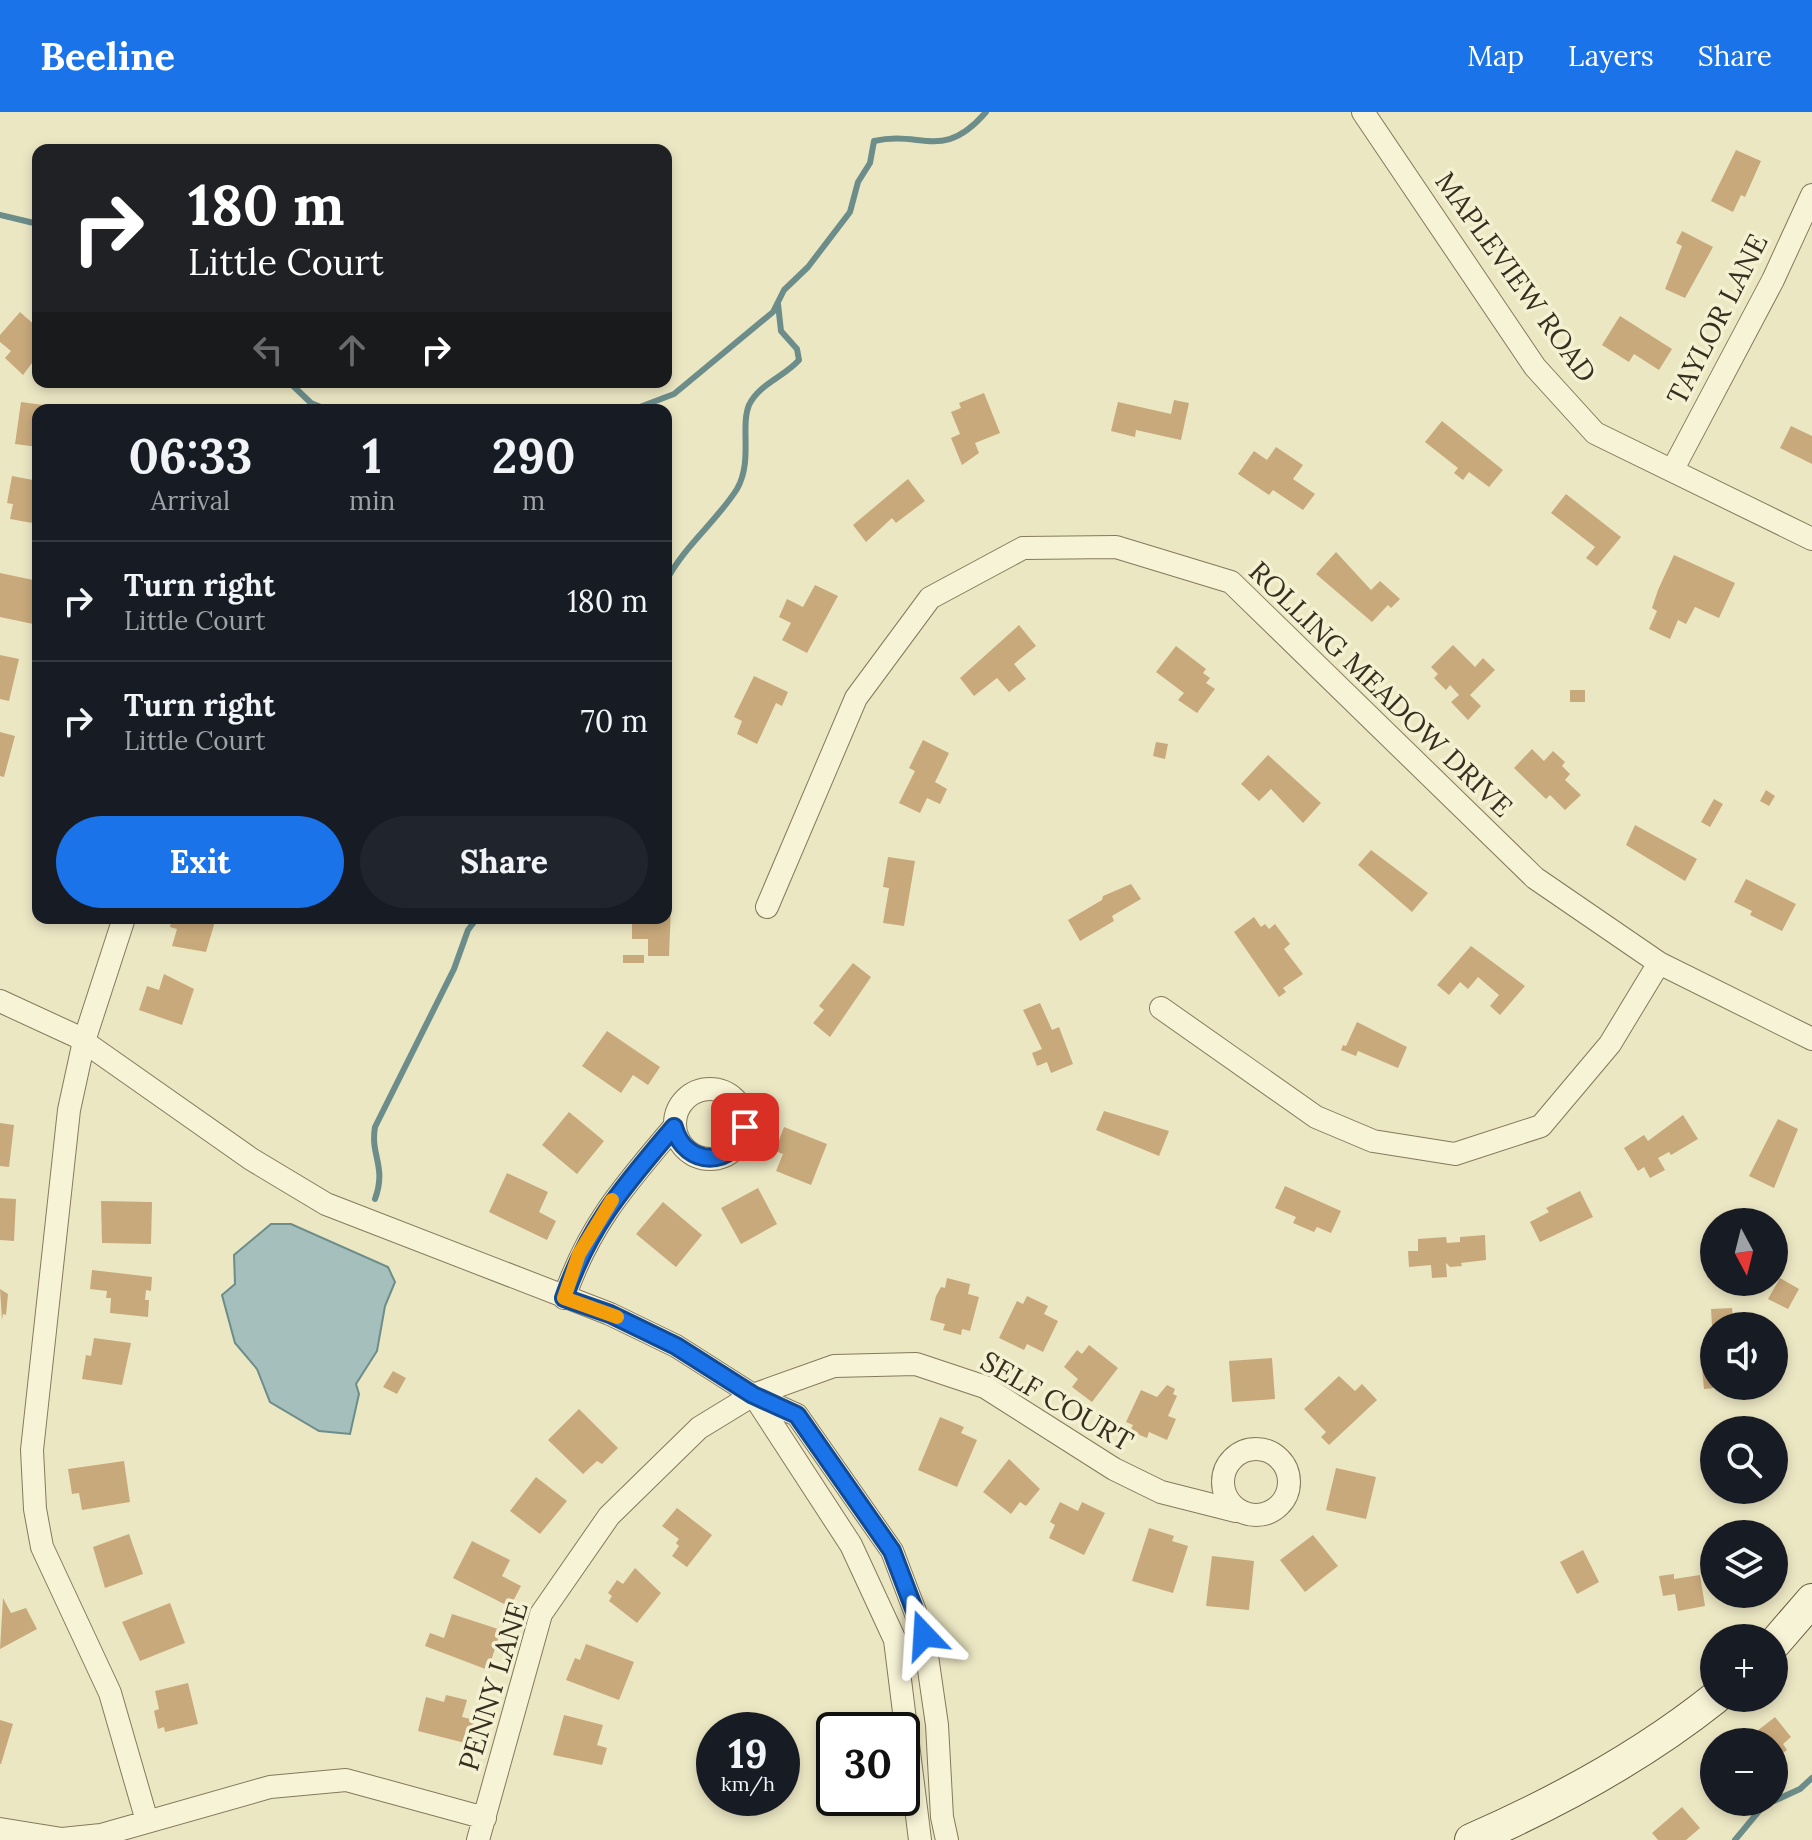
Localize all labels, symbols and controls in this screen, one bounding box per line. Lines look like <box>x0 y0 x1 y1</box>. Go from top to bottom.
text: Beeline <box>40 32 175 80</box>
text: Map <box>1467 38 1524 74</box>
text: Layers <box>1568 38 1654 74</box>
text: Share <box>1698 38 1772 74</box>
street label: MAPLEVIEW ROAD <box>1427 165 1605 389</box>
text: 180 m <box>188 169 345 240</box>
icon: right <box>56 176 160 280</box>
street label: TAYLOR LANE <box>1658 227 1776 411</box>
text: Little Court <box>188 239 384 285</box>
icon: left <box>246 328 290 372</box>
icon: ahead <box>330 328 374 372</box>
icon: right <box>414 328 458 372</box>
text: 06:33 <box>129 425 252 486</box>
text: 1 <box>362 425 382 486</box>
text: 290 <box>492 425 576 486</box>
text: Arrival <box>151 484 230 517</box>
text: min <box>349 484 395 517</box>
text: m <box>522 484 545 517</box>
street label: ROLLING MEADOW DRIVE <box>1242 553 1520 825</box>
text: Turn right <box>124 566 275 604</box>
icon: right <box>56 579 100 623</box>
text: 180 m <box>567 582 648 620</box>
text: Little Court <box>124 604 266 637</box>
text: Turn right <box>124 686 275 724</box>
icon: right <box>56 699 100 743</box>
text: 70 m <box>581 702 648 740</box>
text: Little Court <box>124 724 266 757</box>
button: Exit <box>56 816 344 908</box>
button: Share <box>360 816 648 908</box>
pin <box>711 1093 779 1161</box>
icon: arrive <box>723 1105 767 1149</box>
north arrow <box>1700 1208 1788 1296</box>
map controls <box>1700 1208 1788 1816</box>
button: sound <box>1700 1312 1788 1400</box>
street label: SELF COURT <box>974 1343 1140 1459</box>
button: search <box>1700 1416 1788 1504</box>
button: layers <box>1700 1520 1788 1608</box>
position arrow <box>882 1593 966 1677</box>
street label: PENNY LANE <box>450 1597 536 1775</box>
button: + <box>1700 1624 1788 1712</box>
speed limit sign: 30 <box>816 1712 920 1816</box>
text: 19 <box>728 1728 768 1779</box>
button: − <box>1700 1728 1788 1816</box>
text: km/h <box>721 1771 775 1796</box>

